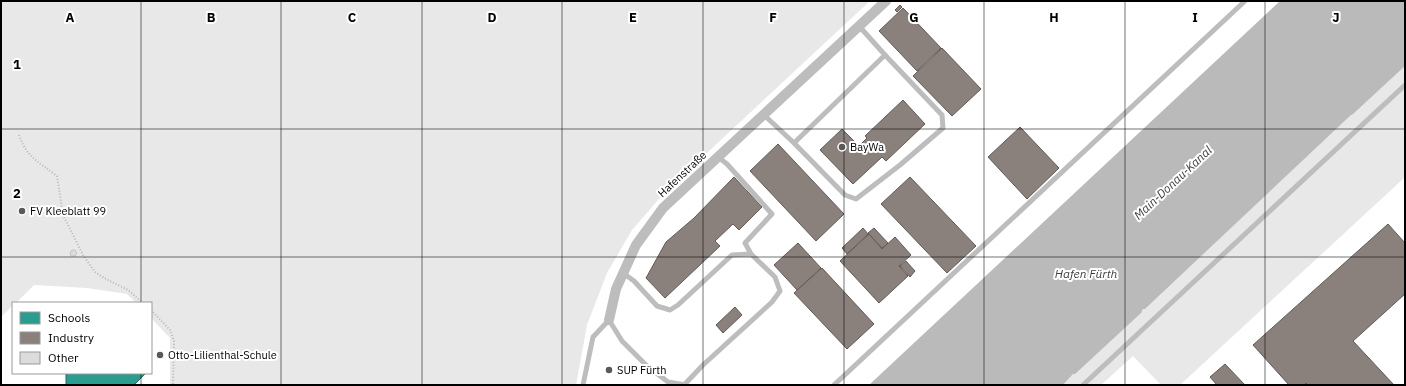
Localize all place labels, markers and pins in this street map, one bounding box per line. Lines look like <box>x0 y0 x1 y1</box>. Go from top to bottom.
place label: BayWa <box>850 140 884 154</box>
marker: BayWa <box>837 142 847 152</box>
place label: FV Kleeblatt 99 <box>30 204 106 218</box>
marker: FV Kleeblatt 99 <box>17 206 27 216</box>
place label: Otto-Lilienthal-Schule <box>168 348 277 362</box>
marker: Otto-Lilienthal-Schule <box>155 350 165 360</box>
place label: SUP Fürth <box>617 363 666 377</box>
marker: SUP Fürth <box>604 365 614 375</box>

